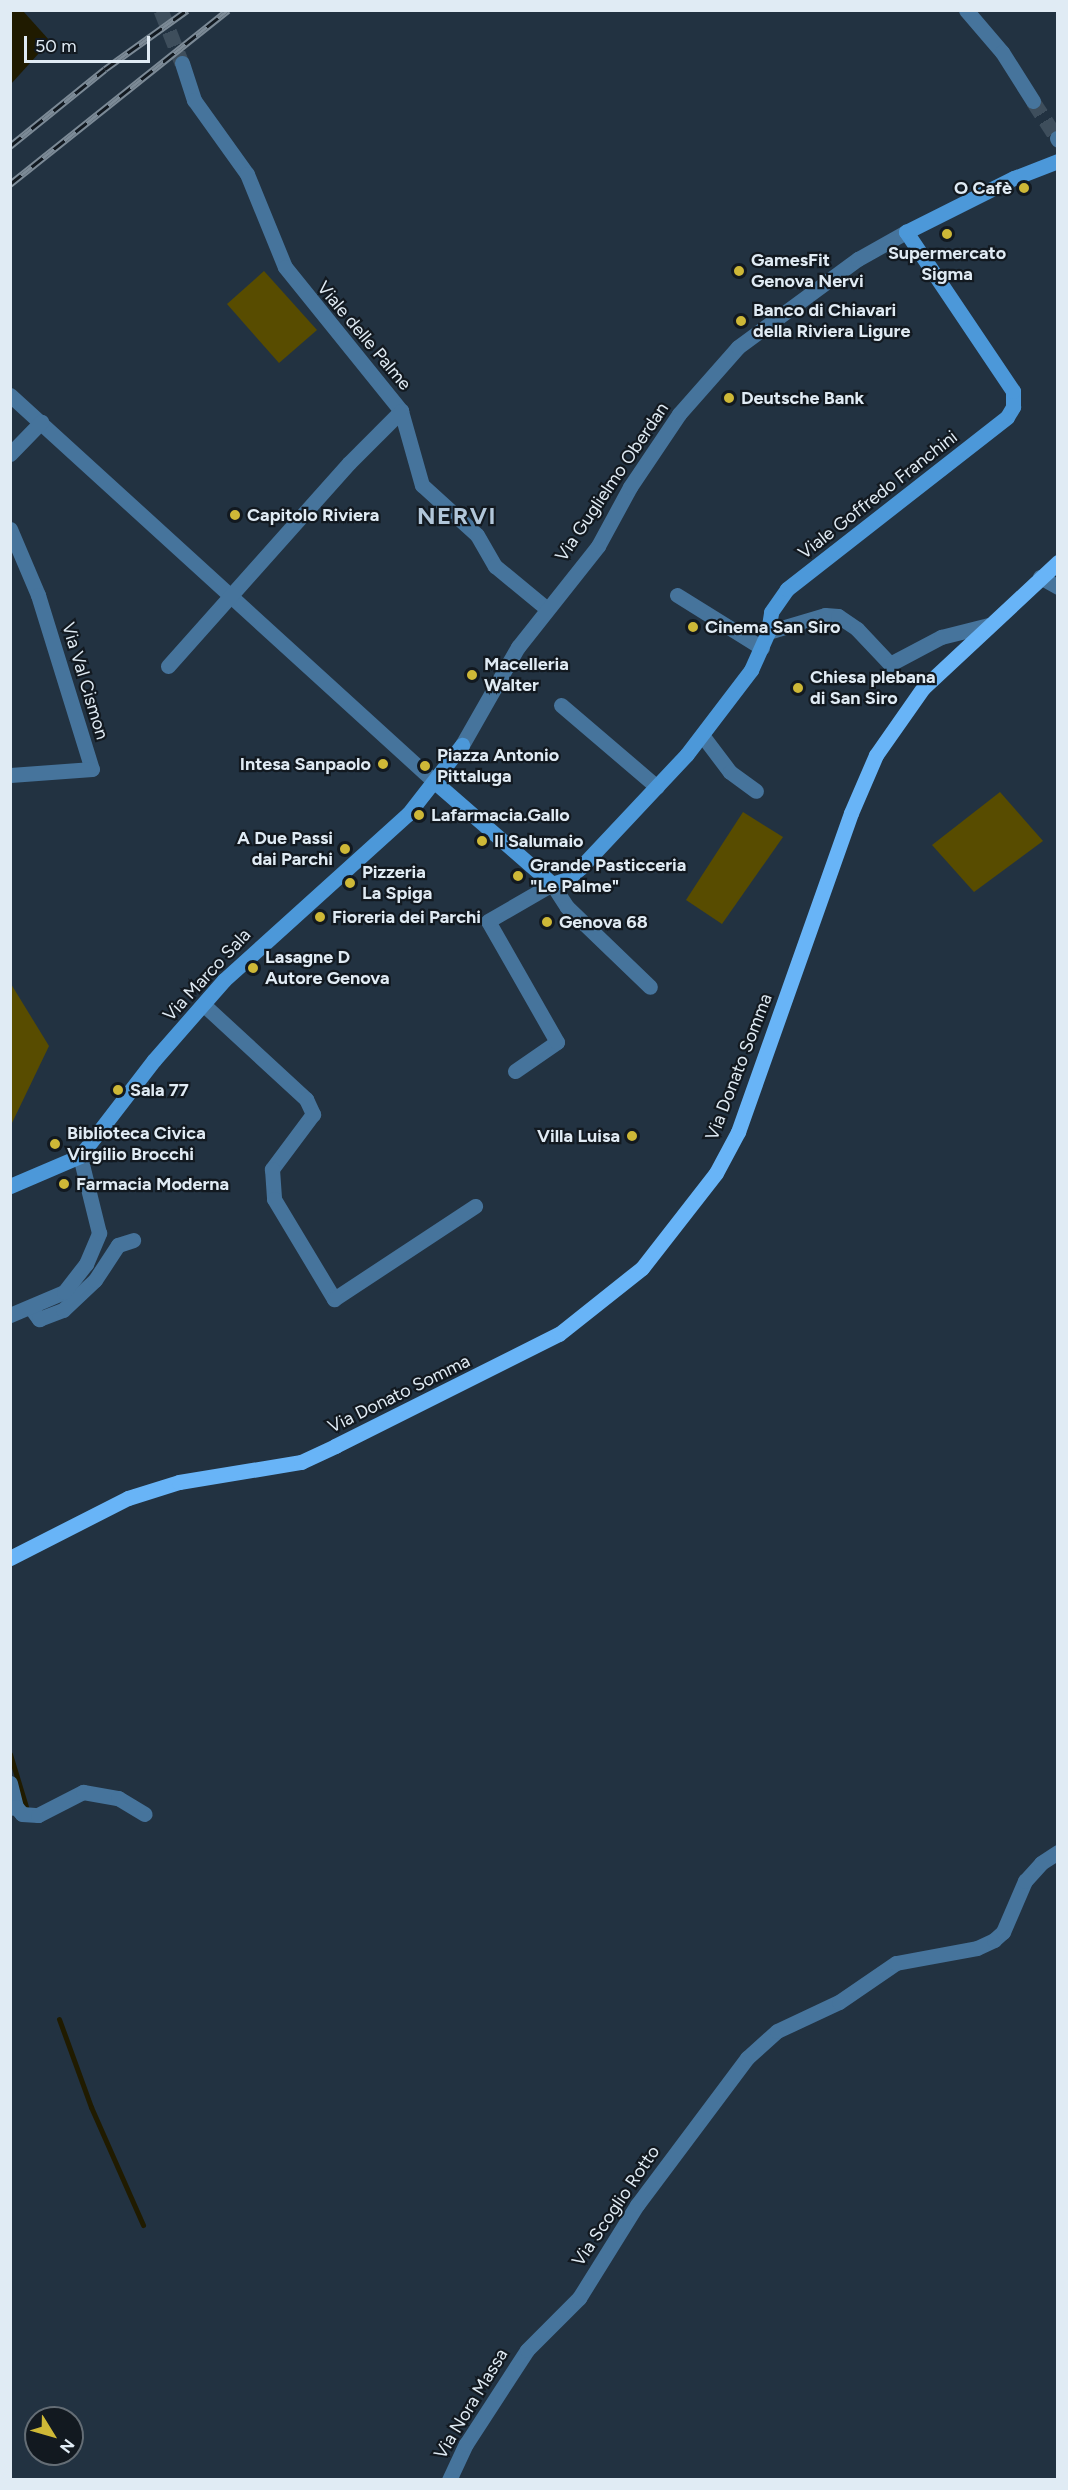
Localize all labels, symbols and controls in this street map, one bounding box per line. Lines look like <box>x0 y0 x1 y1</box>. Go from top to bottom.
scale bar <box>27 24 153 62</box>
text: 50 m <box>35 35 77 57</box>
place label: O Cafè <box>954 177 1012 199</box>
marker: O Cafè <box>1017 181 1031 195</box>
marker: Supermercato Sigma <box>940 227 954 241</box>
place label: Supermercato Sigma <box>888 243 1006 286</box>
place label: GamesFit Genova Nervi <box>751 250 864 292</box>
marker: GamesFit Genova Nervi <box>732 264 746 278</box>
street label: Viale delle Palme <box>312 277 416 395</box>
place label: Banco di Chiavari della Riviera Ligure <box>753 300 910 342</box>
marker: Banco di Chiavari della Riviera Ligure <box>734 314 748 328</box>
place label: Deutsche Bank <box>741 387 864 409</box>
marker: Deutsche Bank <box>722 391 736 405</box>
street label: Via Guglielmo Oberdan <box>551 398 673 566</box>
street label: Viale Goffredo Franchini <box>794 426 962 564</box>
district label: NERVI <box>417 502 497 530</box>
place label: Capitolo Riviera <box>247 504 379 526</box>
marker: Capitolo Riviera <box>228 508 242 522</box>
place label: Cinema San Siro <box>705 616 840 638</box>
street label: Via Val Cismon <box>57 620 113 742</box>
marker: Cinema San Siro <box>686 620 700 634</box>
place label: Macelleria Walter <box>484 654 569 696</box>
place label: Chiesa plebana di San Siro <box>810 667 936 710</box>
marker: Macelleria Walter <box>465 668 479 682</box>
marker: Chiesa plebana di San Siro <box>791 681 805 695</box>
place label: Piazza Antonio Pittaluga <box>437 745 559 788</box>
place label: Intesa Sanpaolo <box>240 753 371 775</box>
marker: Intesa Sanpaolo <box>376 757 390 771</box>
marker: Piazza Antonio Pittaluga <box>418 759 432 773</box>
place label: Lafarmacia.Gallo <box>431 804 570 826</box>
marker: Lafarmacia.Gallo <box>412 808 426 822</box>
place label: A Due Passi dai Parchi <box>237 828 333 870</box>
place label: Il Salumaio <box>494 830 584 852</box>
marker: Il Salumaio <box>475 834 489 848</box>
marker: A Due Passi dai Parchi <box>338 842 352 856</box>
place label: Grande Pasticceria "Le Palme" <box>530 855 686 898</box>
place label: Pizzeria La Spiga <box>362 862 432 904</box>
marker: Grande Pasticceria "Le Palme" <box>511 869 525 883</box>
marker: Pizzeria La Spiga <box>343 876 357 890</box>
place label: Fioreria dei Parchi <box>332 906 481 928</box>
marker: Fioreria dei Parchi <box>313 910 327 924</box>
place label: Genova 68 <box>559 911 648 933</box>
marker: Genova 68 <box>540 915 554 929</box>
street label: Via Marco Sala <box>159 924 255 1026</box>
place label: Lasagne D Autore Genova <box>265 947 390 990</box>
marker: Lasagne D Autore Genova <box>246 961 260 975</box>
street label: Via Donato Somma <box>701 991 777 1143</box>
place label: Sala 77 <box>130 1079 189 1101</box>
marker: Sala 77 <box>111 1083 125 1097</box>
place label: Biblioteca Civica Virgilio Brocchi <box>67 1123 206 1166</box>
place label: Villa Luisa <box>537 1125 620 1147</box>
marker: Villa Luisa <box>625 1129 639 1143</box>
marker: Biblioteca Civica Virgilio Brocchi <box>48 1137 62 1151</box>
place label: Farmacia Moderna <box>76 1173 229 1195</box>
marker: Farmacia Moderna <box>57 1177 71 1191</box>
street label: Via Donato Somma <box>324 1350 474 1438</box>
street label: Via Scoglio Rotto <box>568 2142 664 2270</box>
street label: Via Nora Massa <box>430 2345 512 2463</box>
north arrow <box>24 2406 84 2466</box>
text: N <box>56 2435 78 2457</box>

